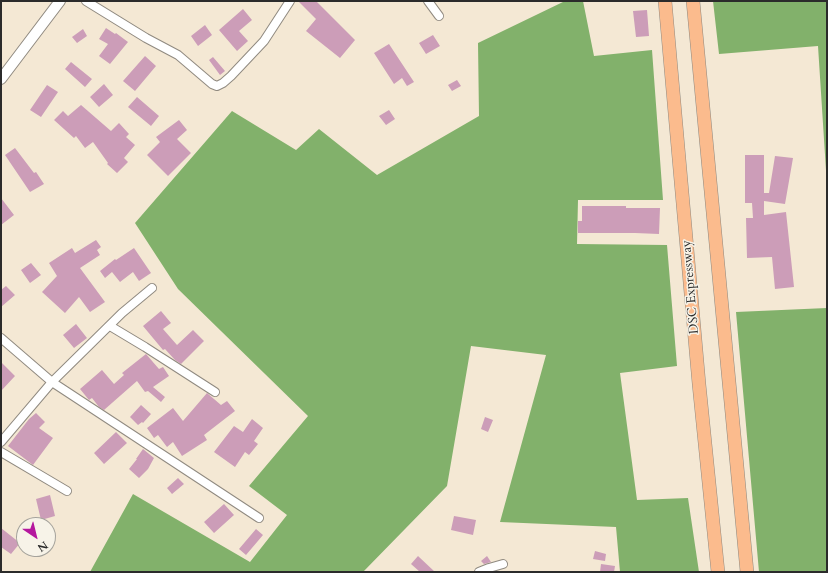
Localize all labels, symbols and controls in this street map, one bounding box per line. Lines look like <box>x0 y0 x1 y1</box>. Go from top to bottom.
street label: DSC Expressway <box>679 239 703 335</box>
north arrow <box>16 517 56 557</box>
text: N <box>34 538 51 555</box>

